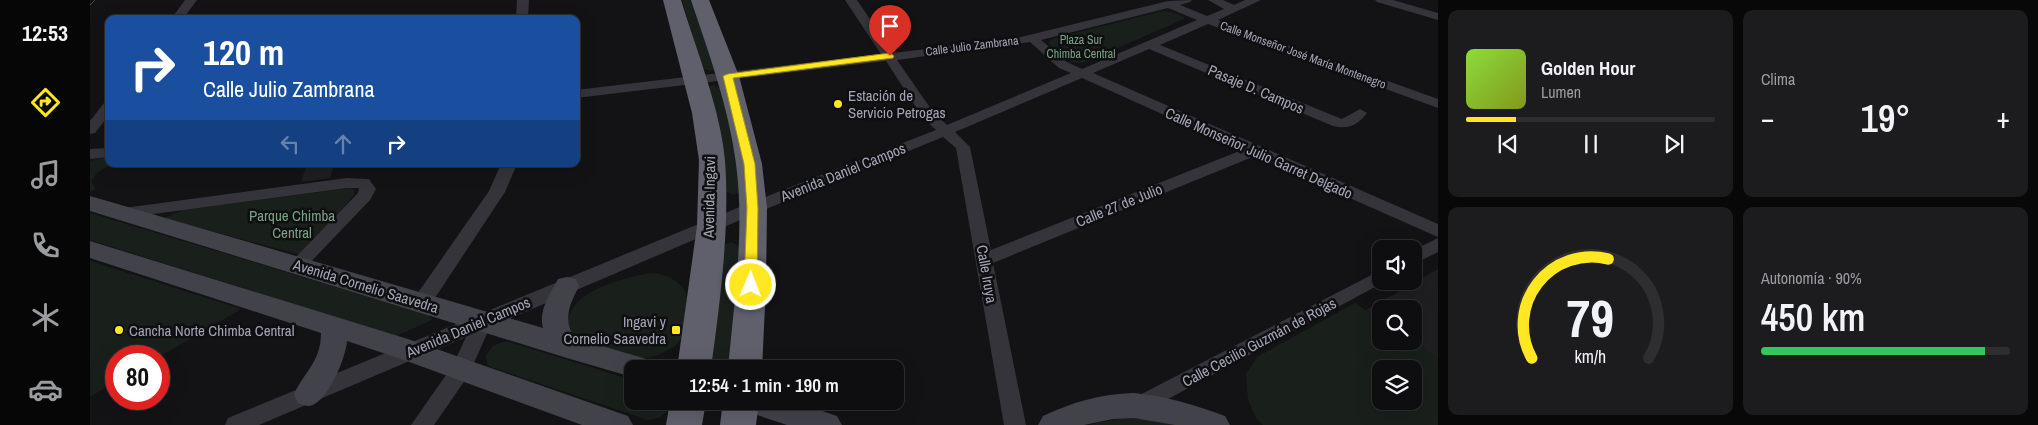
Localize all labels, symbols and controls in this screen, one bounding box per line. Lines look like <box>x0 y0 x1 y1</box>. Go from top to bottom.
pin <box>869 5 911 56</box>
icon: arrive <box>876 12 904 40</box>
street label: Calle Monseñor José María Montenegro <box>1218 17 1388 93</box>
text: 12:53 <box>22 18 68 48</box>
text: 120 m <box>203 29 284 76</box>
street label: Calle Julio Zambrana <box>925 32 1020 60</box>
park label: Plaza Sur Chimba Central <box>1047 32 1115 62</box>
icon: right <box>120 35 185 100</box>
text: Golden Hour <box>1541 55 1635 81</box>
street label: Pasaje D. Campos <box>1205 59 1307 119</box>
text: Clima <box>1761 68 1795 90</box>
text: Calle Julio Zambrana <box>203 74 374 104</box>
text: Lumen <box>1541 81 1581 103</box>
icon: directions <box>28 85 63 120</box>
place label: Estación de Servicio Petrogas <box>848 85 946 123</box>
text: 19° <box>1861 93 1910 144</box>
marker: Estación de Servicio Petrogas <box>832 98 844 110</box>
text: − <box>1761 99 1774 137</box>
text: + <box>1997 99 2010 137</box>
street label: Calle Monseñor Julio Garret Delgado <box>1162 102 1356 204</box>
icon: left <box>276 130 304 158</box>
icon: ahead <box>329 130 357 158</box>
icon: right <box>382 130 410 158</box>
icon: previous <box>1494 130 1522 158</box>
icon: pause <box>1577 130 1605 158</box>
icon: next <box>1660 130 1688 158</box>
street label: Avenida Daniel Campos <box>776 137 909 207</box>
street label: Avenida Ingavi <box>698 156 720 239</box>
icon: music <box>28 157 63 192</box>
street label: Calle 27 de Julio <box>1073 178 1166 232</box>
park label: Parque Chimba Central <box>249 205 335 243</box>
icon: phone <box>28 228 63 263</box>
map controls <box>1372 240 1422 410</box>
button: sound <box>1372 240 1422 290</box>
street label: Calle Iruya <box>972 243 1002 305</box>
street label: Avenida Cornelio Saavedra <box>290 254 441 318</box>
position arrow <box>724 258 776 310</box>
text: Autonomía · 90% <box>1761 267 1862 289</box>
text: 79 <box>1567 283 1614 353</box>
street label: Avenida Daniel Campos <box>402 291 533 363</box>
street label: Calle Cecilio Guzmán de Rojas <box>1178 292 1340 392</box>
text: 450 km <box>1761 292 1865 343</box>
icon: climate <box>28 300 63 335</box>
button: search <box>1372 300 1422 350</box>
place label: Ingavi y Cornelio Saavedra <box>563 311 667 349</box>
place label: Cancha Norte Chimba Central <box>129 320 294 341</box>
marker: Cancha Norte Chimba Central <box>113 324 125 336</box>
marker: Ingavi y Cornelio Saavedra <box>670 324 682 336</box>
speed limit sign: 80 <box>105 345 170 410</box>
text: km/h <box>1575 345 1606 369</box>
button: layers <box>1372 360 1422 410</box>
icon: car <box>28 372 63 407</box>
text: 12:54 · 1 min · 190 m <box>689 372 839 398</box>

